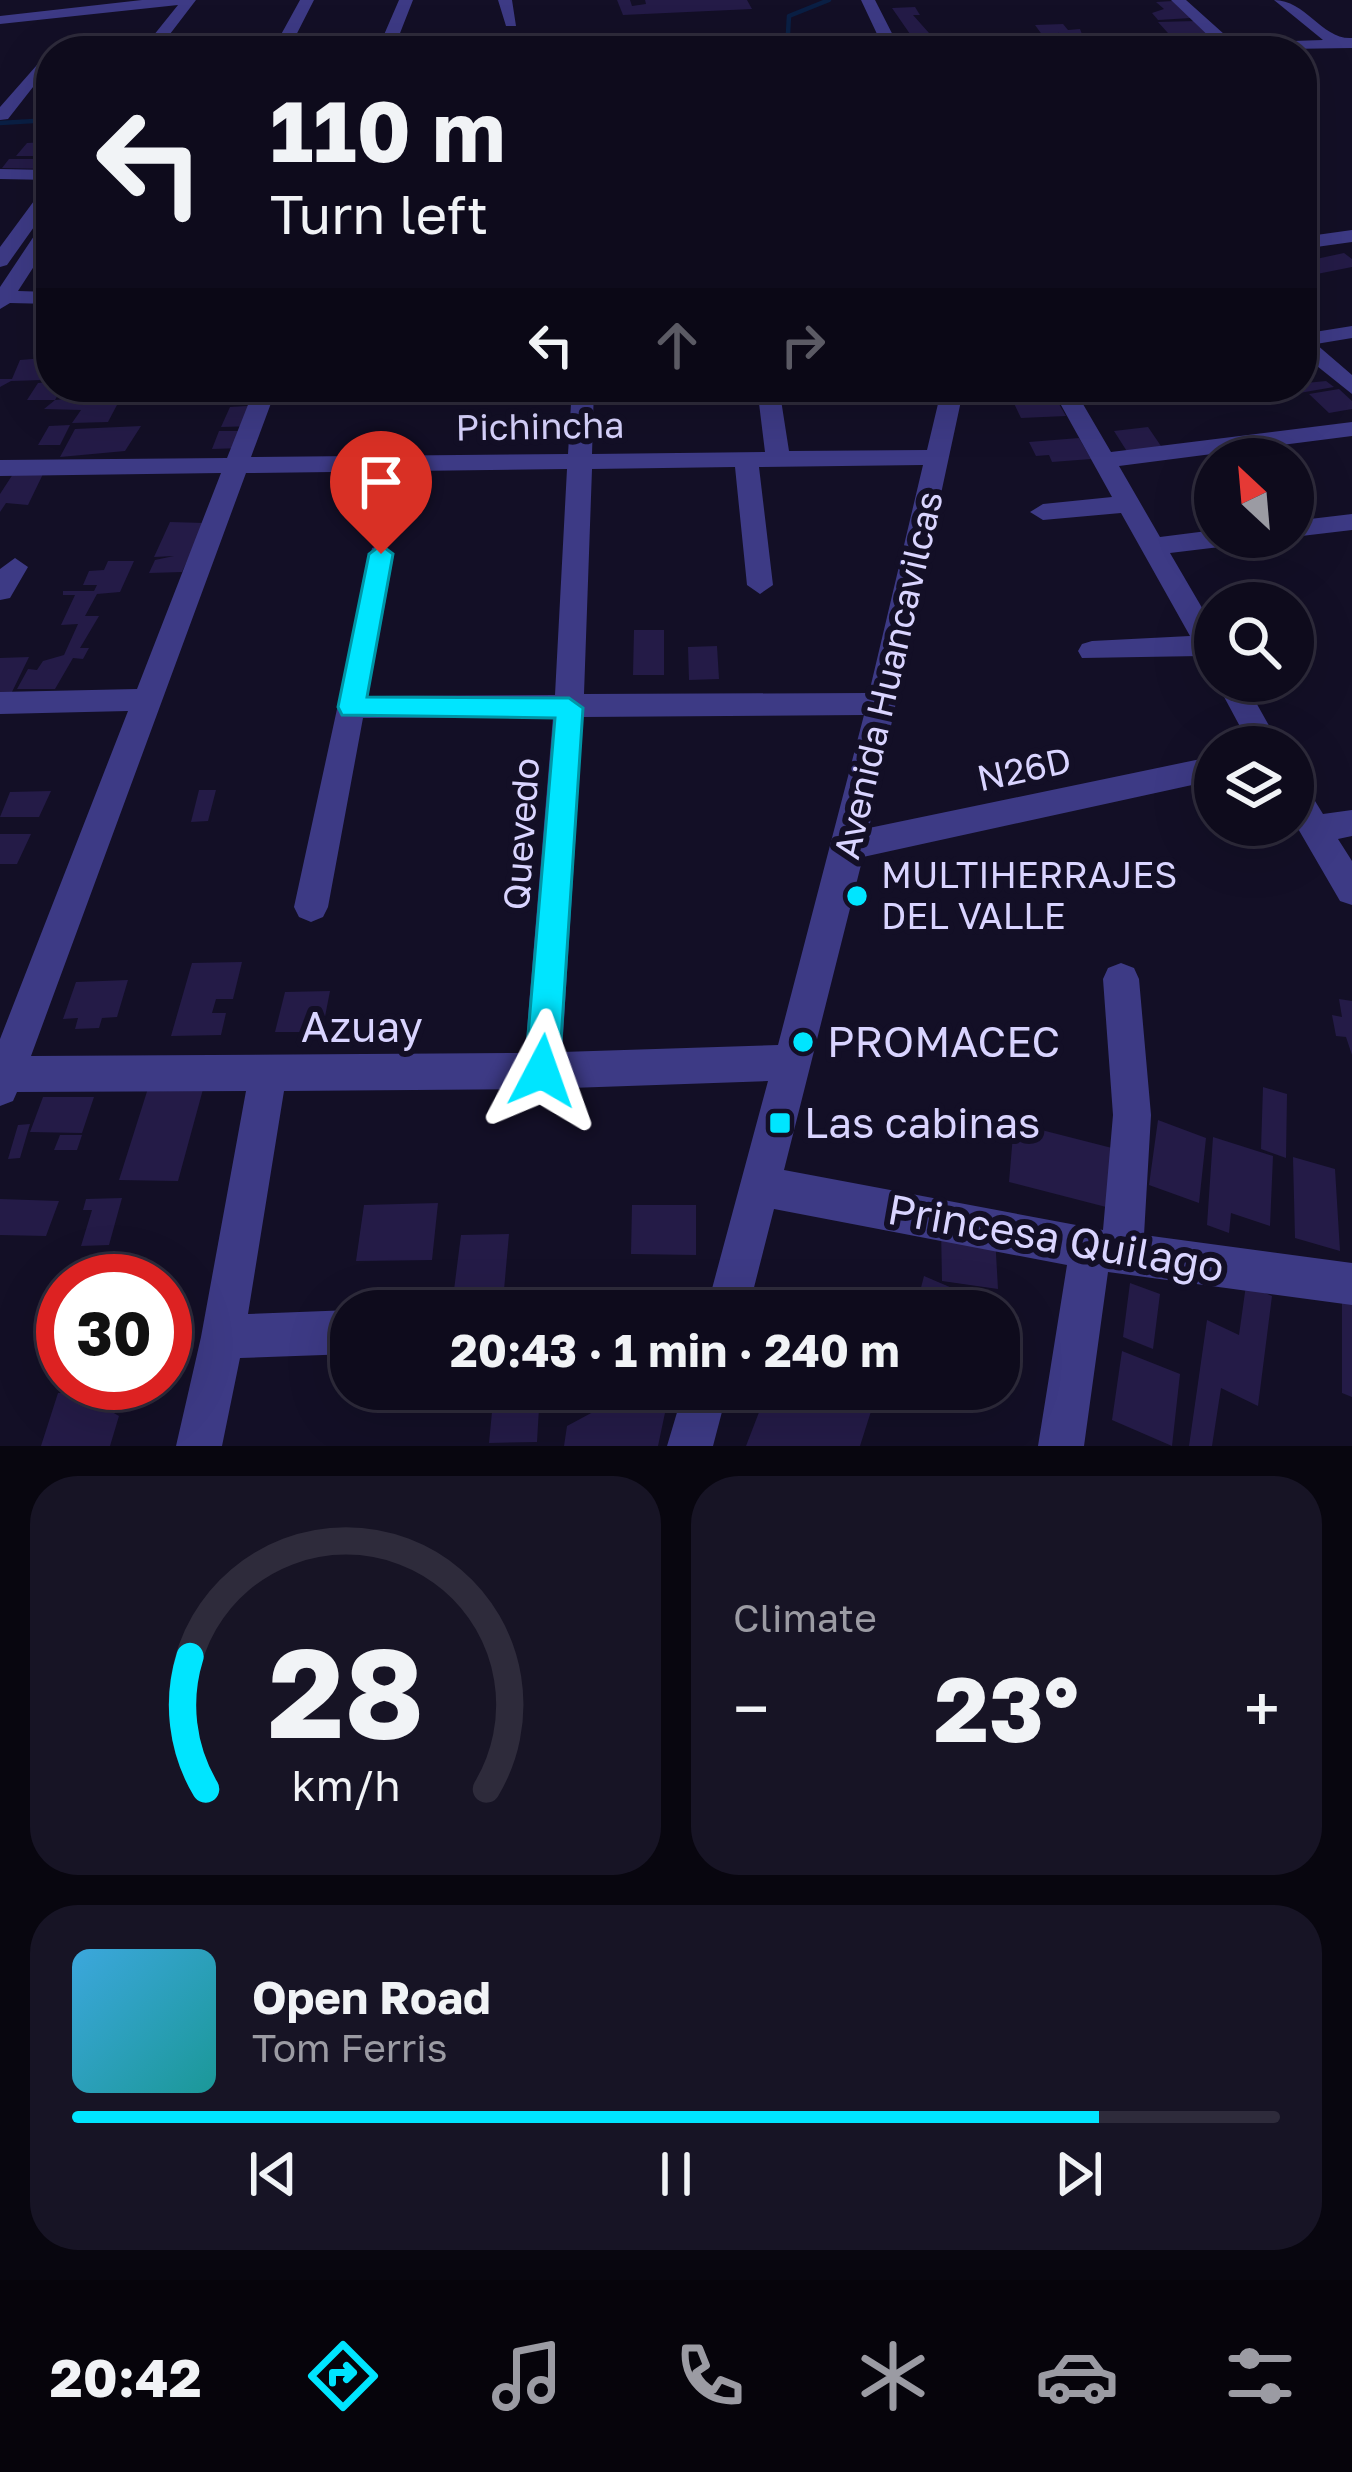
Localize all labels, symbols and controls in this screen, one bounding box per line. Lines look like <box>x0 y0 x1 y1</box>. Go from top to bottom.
text: 110 m <box>270 80 506 180</box>
icon: left <box>72 84 228 240</box>
text: Turn left <box>270 181 488 246</box>
icon: left <box>518 312 584 378</box>
icon: ahead <box>644 312 710 378</box>
icon: right <box>770 312 836 378</box>
street label: Pichincha <box>455 403 625 448</box>
pin <box>330 431 432 554</box>
north arrow <box>1194 438 1314 558</box>
map controls <box>1194 438 1314 846</box>
icon: arrive <box>348 449 414 515</box>
street label: Avenida Huancavilcas <box>824 487 951 863</box>
button: search <box>1194 582 1314 702</box>
button: layers <box>1194 726 1314 846</box>
street label: N26D <box>973 738 1075 799</box>
street label: Quevedo <box>494 756 547 912</box>
place label: MULTIHERRAJES DEL VALLE <box>881 853 1177 937</box>
marker: MULTIHERRAJES DEL VALLE <box>844 883 870 909</box>
street label: Azuay <box>301 1001 423 1051</box>
position arrow <box>479 1008 605 1134</box>
place label: PROMACEC <box>827 1016 1060 1066</box>
marker: PROMACEC <box>790 1029 816 1055</box>
place label: Las cabinas <box>804 1097 1040 1147</box>
marker: Las cabinas <box>767 1110 793 1136</box>
street label: Princesa Quilago <box>884 1183 1228 1291</box>
speed limit sign: 30 <box>36 1254 192 1410</box>
text: 20:43 · 1 min · 240 m <box>450 1323 900 1377</box>
text: Climate <box>733 1594 877 1641</box>
text: 28 <box>267 1616 423 1765</box>
text: 23° <box>934 1654 1079 1762</box>
text: − <box>733 1668 769 1748</box>
text: + <box>1244 1668 1280 1748</box>
text: km/h <box>291 1758 400 1809</box>
text: Open Road <box>252 1970 491 2024</box>
text: Tom Ferris <box>252 2024 447 2071</box>
icon: previous <box>240 2141 306 2207</box>
icon: pause <box>643 2141 709 2207</box>
icon: next <box>1046 2141 1112 2207</box>
icon: directions <box>301 2334 385 2418</box>
icon: music <box>485 2334 569 2418</box>
icon: phone <box>668 2334 752 2418</box>
icon: climate <box>851 2334 935 2418</box>
icon: car <box>1035 2334 1119 2418</box>
icon: filters <box>1218 2334 1302 2418</box>
text: 20:42 <box>50 2344 202 2409</box>

